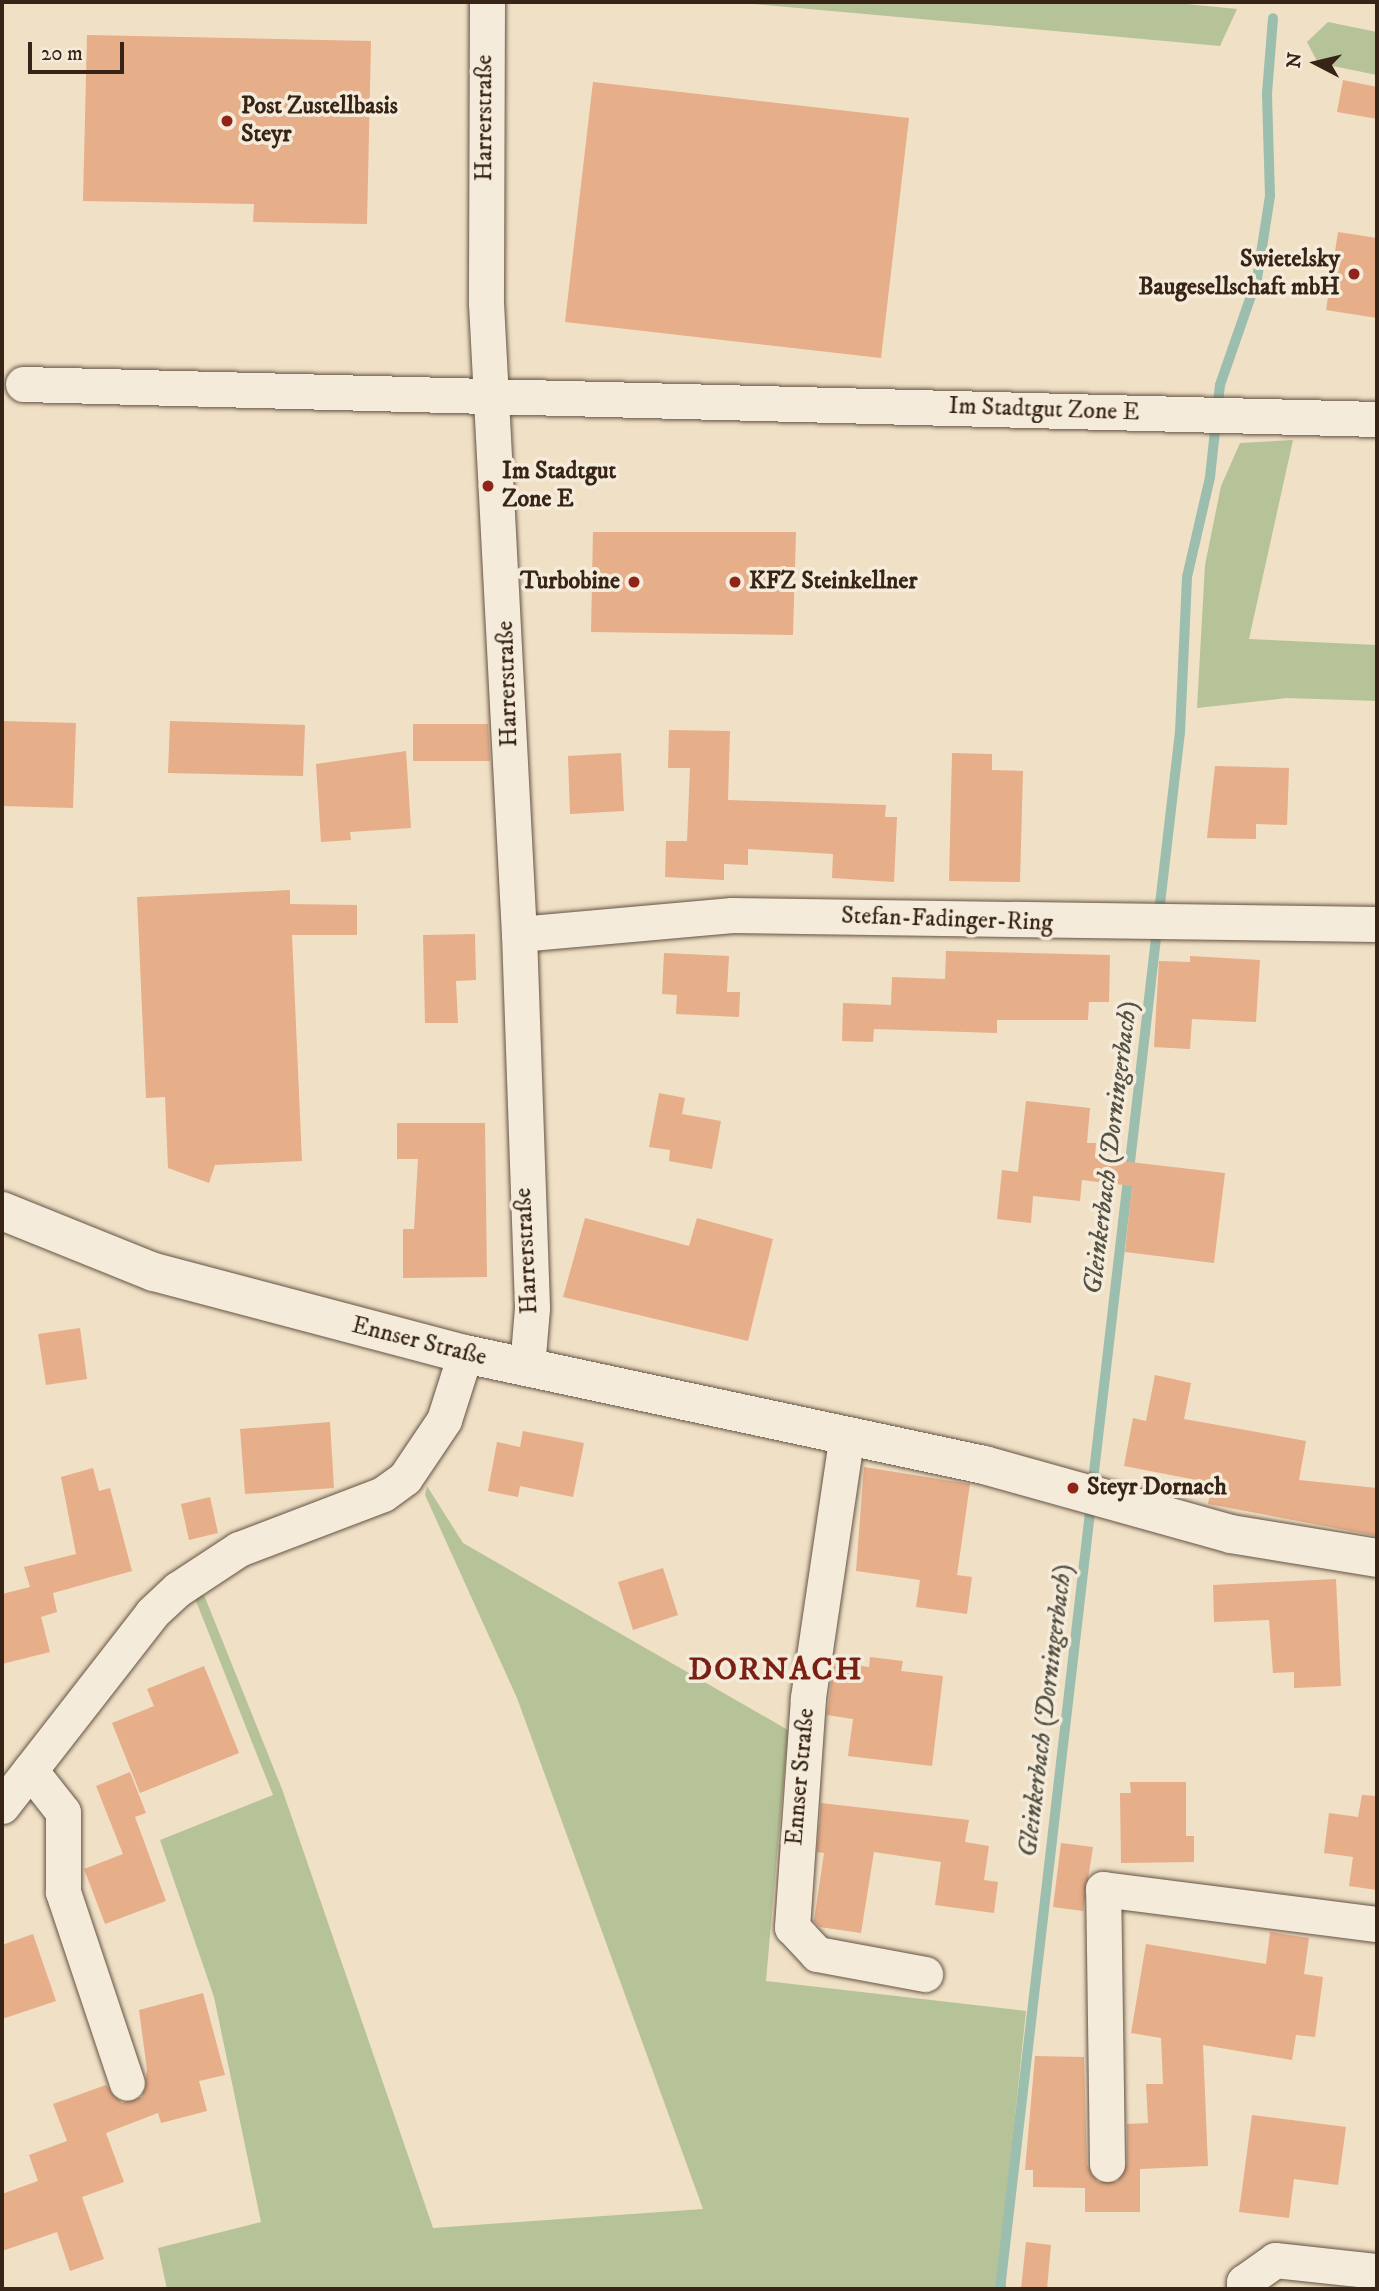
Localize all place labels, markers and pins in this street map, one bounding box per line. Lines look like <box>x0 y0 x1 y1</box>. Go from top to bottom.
place label: Post Zustellbasis Steyr <box>241 93 398 149</box>
marker: Post Zustellbasis Steyr <box>219 113 235 129</box>
place label: Swietelsky Baugesellschaft mbH <box>1138 246 1340 302</box>
marker: Swietelsky Baugesellschaft mbH <box>1346 266 1362 282</box>
place label: Im Stadtgut Zone E <box>502 458 616 514</box>
marker: Im Stadtgut Zone E <box>480 478 496 494</box>
place label: Turbobine <box>520 568 620 596</box>
place label: KFZ Steinkellner <box>749 568 917 596</box>
marker: Turbobine <box>626 574 642 590</box>
marker: KFZ Steinkellner <box>727 574 743 590</box>
place label: Steyr Dornach <box>1087 1474 1227 1502</box>
marker: Steyr Dornach <box>1065 1480 1081 1496</box>

